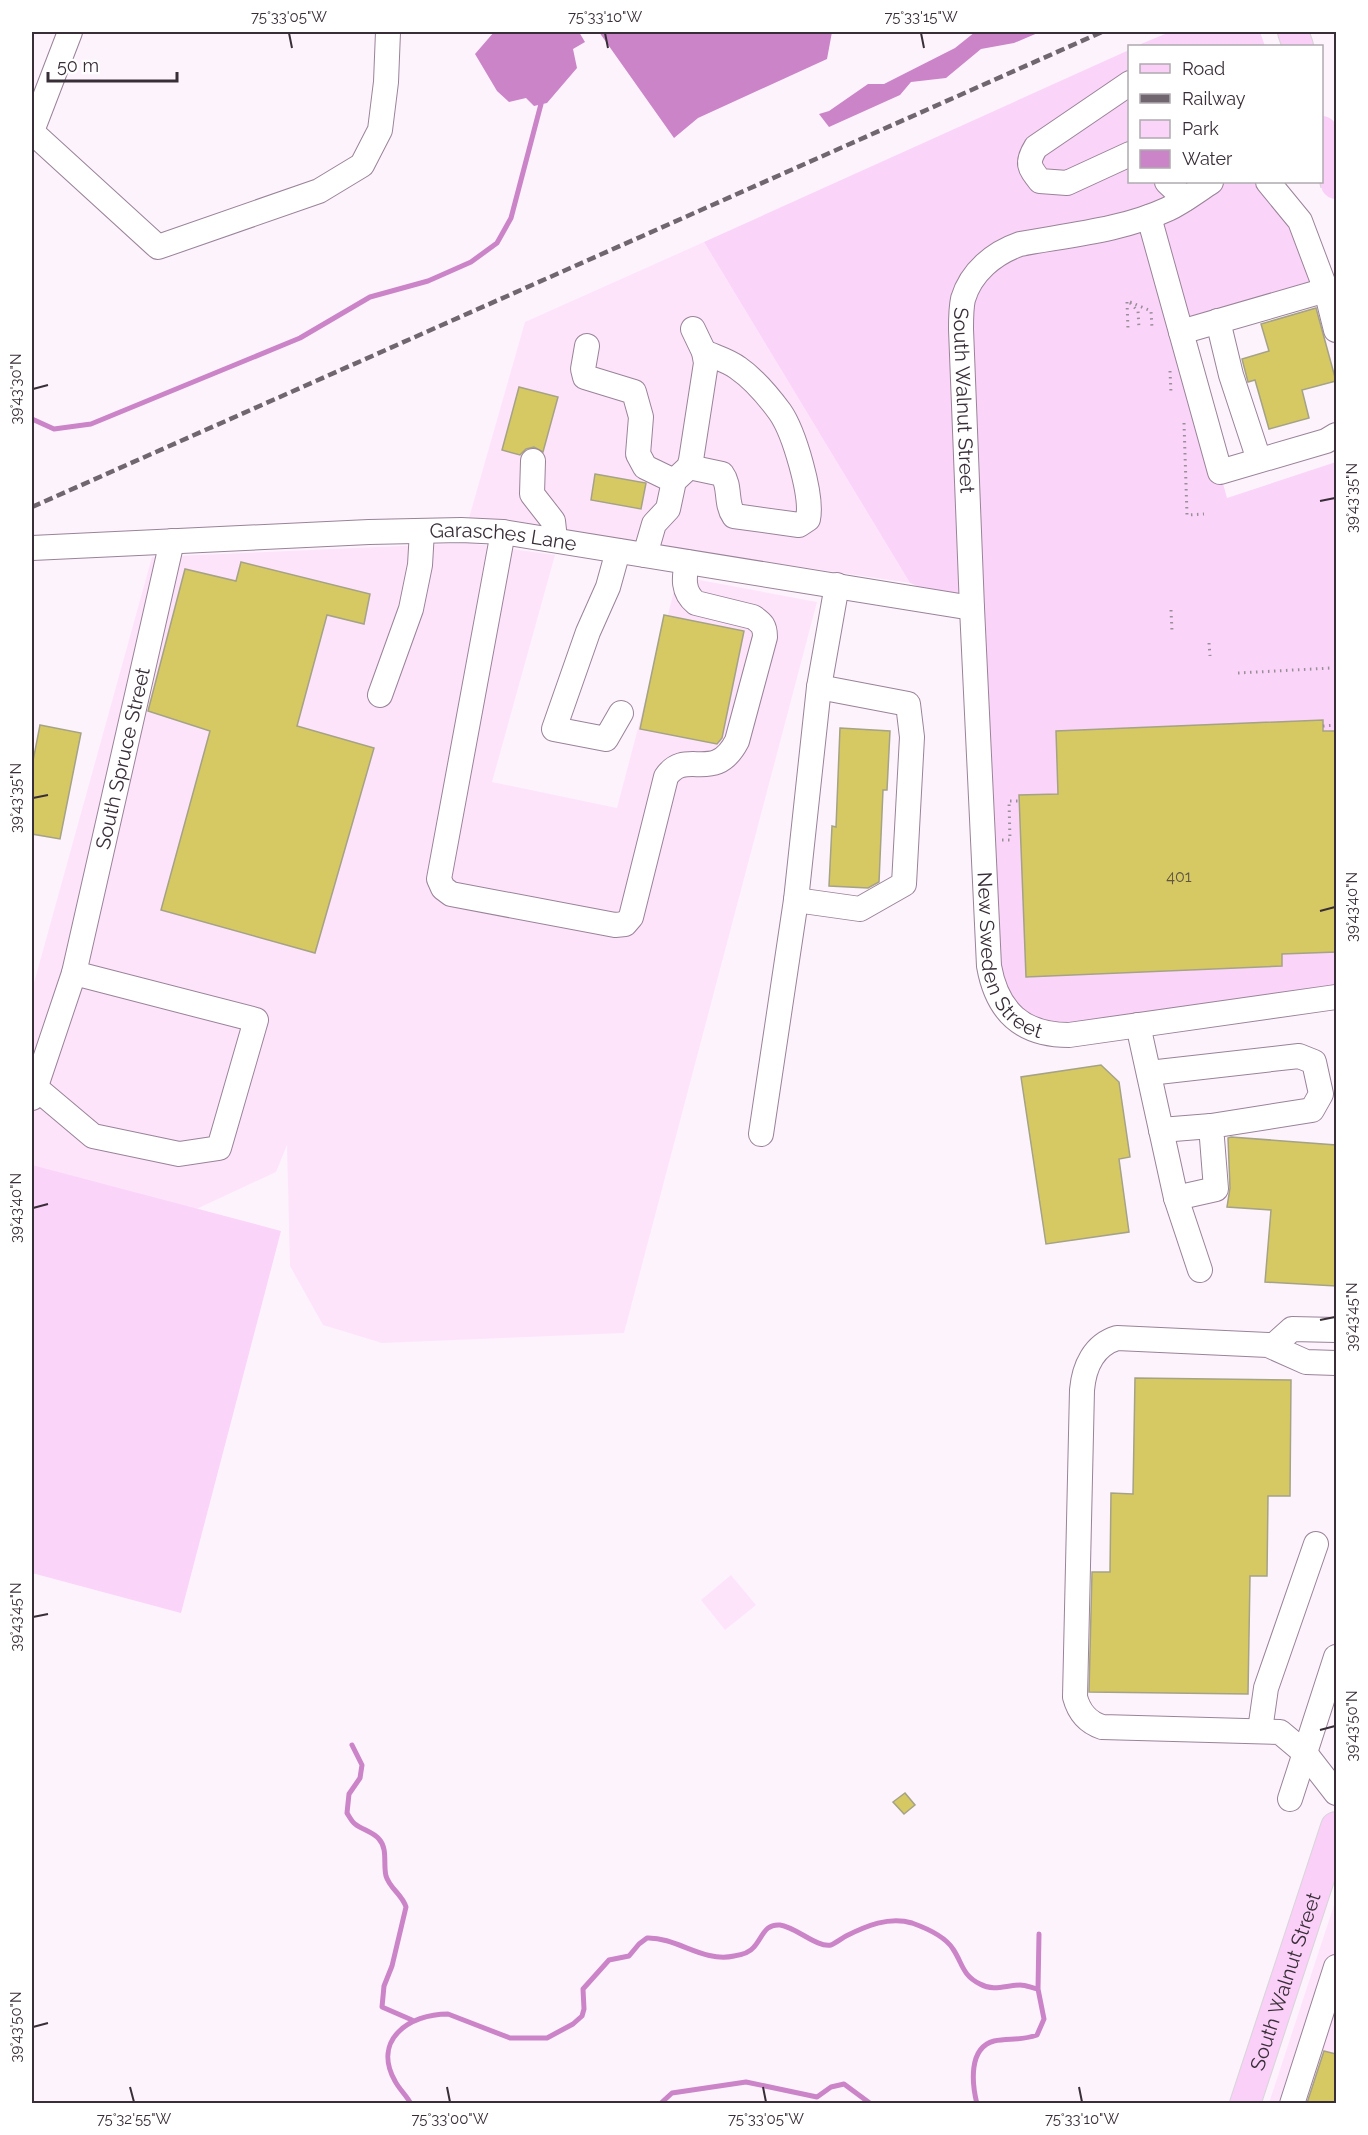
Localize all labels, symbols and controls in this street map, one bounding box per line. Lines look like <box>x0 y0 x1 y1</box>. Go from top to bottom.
text: 75°33'05"W <box>251 8 327 26</box>
text: 75°33'10"W <box>568 8 642 26</box>
text: 75°33'15"W <box>884 8 958 26</box>
scale bar <box>48 45 177 83</box>
legend <box>1128 45 1323 183</box>
text: 50 m <box>57 55 99 76</box>
text: Road <box>1182 58 1225 79</box>
text: Railway <box>1182 88 1246 109</box>
text: Park <box>1182 118 1219 139</box>
text: Water <box>1182 148 1233 169</box>
street label: South Walnut Street <box>949 307 979 494</box>
text: 39°43'30"N <box>7 353 25 425</box>
text: 39°43'35"N <box>1343 463 1361 533</box>
street label: Garasches Lane <box>429 518 579 556</box>
street label: South Spruce Street <box>90 665 155 852</box>
text: 39°43'35"N <box>7 763 25 833</box>
house number: 401 <box>1166 867 1192 886</box>
street label: New Sweden Street <box>973 871 1046 1043</box>
text: 39°43'40"N <box>1343 872 1361 942</box>
text: 39°43'40"N <box>7 1173 25 1243</box>
text: 39°43'45"N <box>1343 1282 1361 1352</box>
text: 39°43'45"N <box>7 1582 25 1652</box>
text: 39°43'50"N <box>1343 1690 1361 1762</box>
street label: South Walnut Street <box>1245 1889 1326 2073</box>
text: 39°43'50"N <box>7 1991 25 2063</box>
text: 75°32'55"W <box>97 2110 172 2128</box>
text: 75°33'00"W <box>412 2110 489 2128</box>
text: 75°33'05"W <box>728 2110 804 2128</box>
text: 75°33'10"W <box>1045 2110 1119 2128</box>

